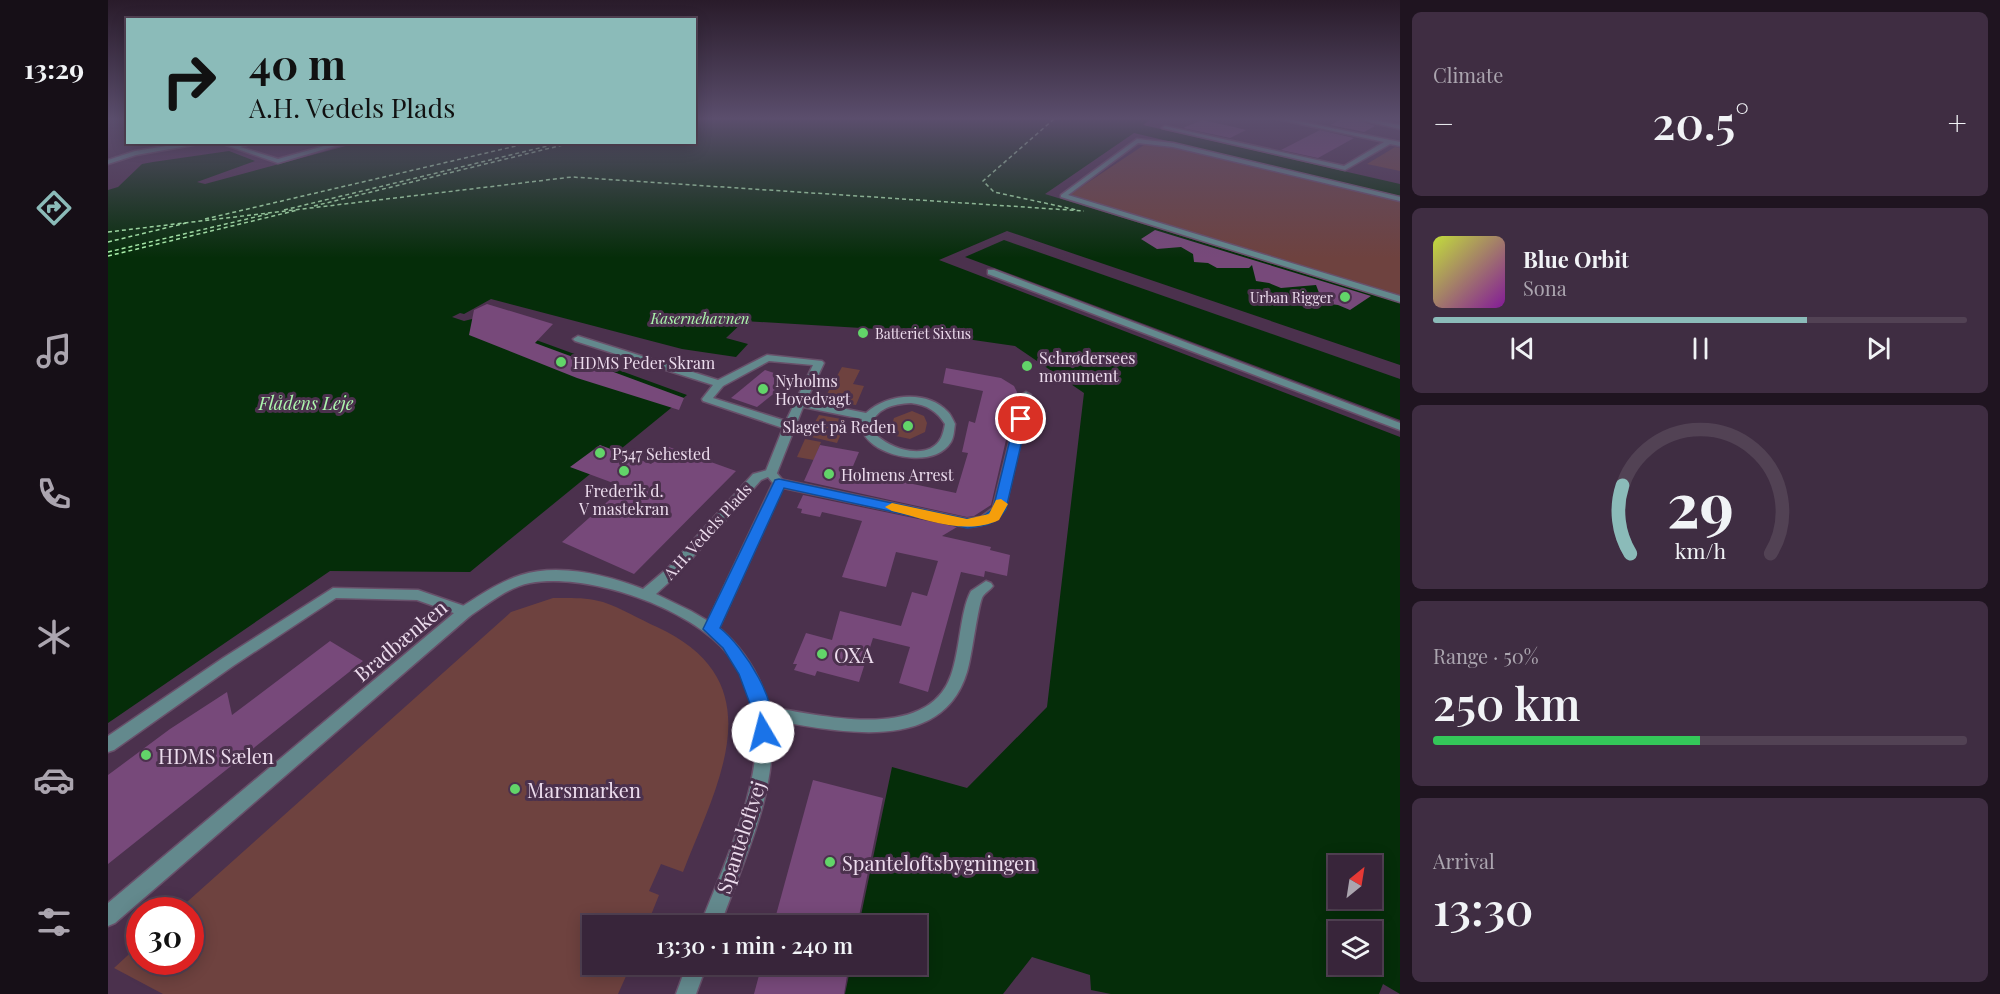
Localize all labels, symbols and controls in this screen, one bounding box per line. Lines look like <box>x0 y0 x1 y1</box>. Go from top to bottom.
text: 40 m <box>249 35 346 91</box>
icon: right <box>150 42 228 120</box>
text: 13:29 <box>24 50 84 86</box>
text: Climate <box>1433 61 1503 88</box>
text: A.H. Vedels Plads <box>249 89 455 125</box>
text: 20.5° <box>1653 91 1749 151</box>
text: − <box>1433 100 1454 144</box>
text: + <box>1948 100 1967 144</box>
icon: directions <box>33 187 75 229</box>
text: Blue Orbit <box>1523 244 1629 274</box>
text: Sona <box>1523 274 1567 301</box>
place label: Urban Rigger <box>1250 288 1334 307</box>
marker: Urban Rigger <box>1338 290 1352 304</box>
water label: Kasernehavnen <box>649 308 750 328</box>
place label: Batteriet Sixtus <box>875 324 971 343</box>
marker: Batteriet Sixtus <box>856 326 870 340</box>
icon: music <box>33 330 75 372</box>
icon: previous <box>1506 332 1539 365</box>
icon: pause <box>1684 332 1717 365</box>
icon: next <box>1862 332 1895 365</box>
place label: Schrødersees monument <box>1039 347 1135 386</box>
place label: HDMS Peder Skram <box>573 352 715 373</box>
marker: HDMS Peder Skram <box>554 355 568 369</box>
marker: Schrødersees monument <box>1020 359 1034 373</box>
place label: Nyholms Hovedvagt <box>775 370 851 409</box>
marker: Nyholms Hovedvagt <box>756 382 770 396</box>
water label: Flådens Leje <box>258 391 354 415</box>
pin <box>995 393 1046 444</box>
icon: arrive <box>1004 402 1037 435</box>
place label: Slaget på Reden <box>783 416 896 437</box>
marker: Slaget på Reden <box>901 419 915 433</box>
place label: P547 Sehested <box>612 443 710 464</box>
marker: P547 Sehested <box>593 446 607 460</box>
text: 29 <box>1666 460 1734 544</box>
marker: Frederik d. V mastekran <box>617 464 631 478</box>
place label: Holmens Arrest <box>841 464 954 485</box>
marker: Holmens Arrest <box>822 467 836 481</box>
icon: phone <box>33 473 75 515</box>
street label: A.H. Vedels Plads <box>658 479 756 584</box>
place label: Frederik d. V mastekran <box>578 480 669 519</box>
text: km/h <box>1674 536 1726 564</box>
street label: Bradbænken <box>348 593 452 687</box>
icon: climate <box>33 616 75 658</box>
place label: OXA <box>834 641 874 668</box>
text: Range · 50% <box>1433 642 1539 669</box>
marker: OXA <box>815 647 829 661</box>
text: 250 km <box>1433 672 1581 732</box>
position arrow <box>731 700 795 764</box>
place label: HDMS Sælen <box>158 742 274 769</box>
marker: HDMS Sælen <box>139 748 153 762</box>
icon: car <box>33 759 75 801</box>
place label: Marsmarken <box>527 776 641 803</box>
street label: Spanteloftvej <box>709 777 771 897</box>
marker: Marsmarken <box>508 782 522 796</box>
text: Arrival <box>1433 847 1495 874</box>
place label: Spanteloftsbygningen <box>842 849 1036 876</box>
marker: Spanteloftsbygningen <box>823 855 837 869</box>
north arrow <box>1328 855 1382 909</box>
map controls <box>1328 855 1382 975</box>
text: 13:30 <box>1433 877 1533 937</box>
speed limit sign: 30 <box>126 897 204 975</box>
icon: filters <box>33 901 75 943</box>
button: layers <box>1328 921 1382 975</box>
text: 13:30 · 1 min · 240 m <box>656 930 853 960</box>

